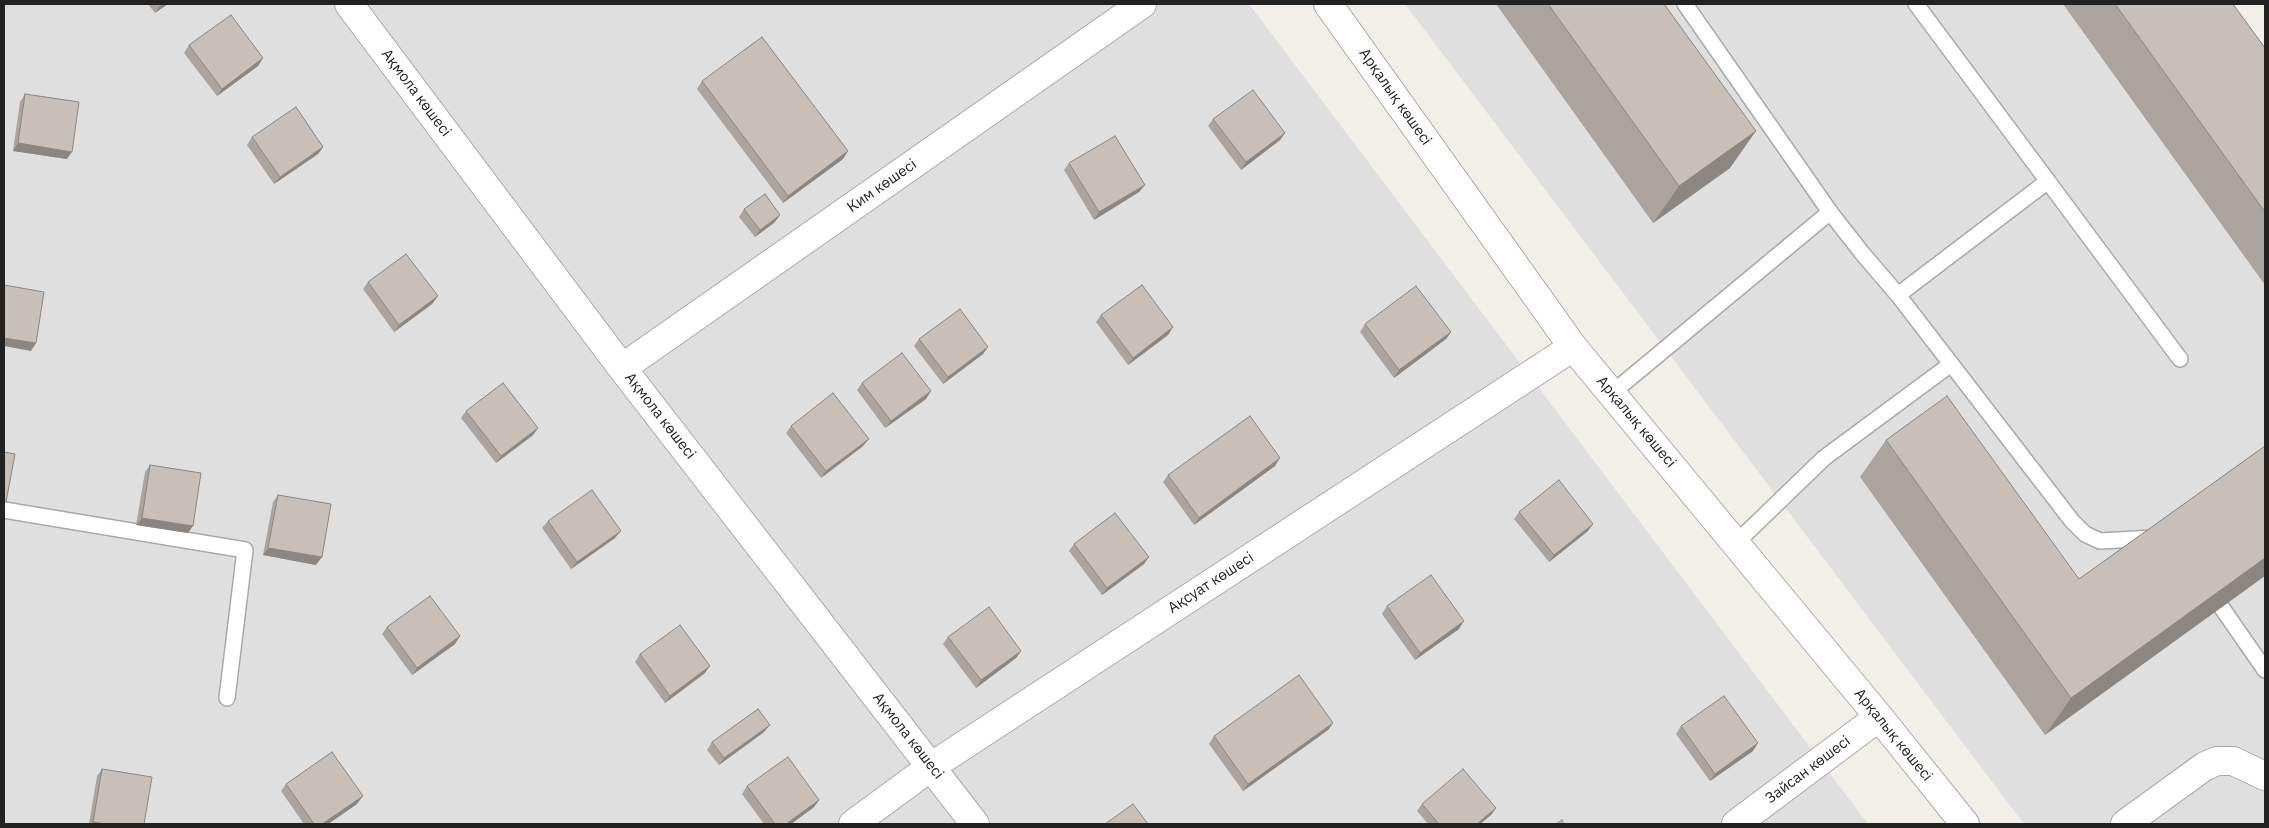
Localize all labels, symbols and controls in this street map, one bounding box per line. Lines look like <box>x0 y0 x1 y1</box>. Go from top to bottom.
street label: Арқалық көшесі <box>1355 45 1435 149</box>
street label: Ақмола көшесі <box>377 46 455 140</box>
street label: Ким көшесі <box>844 156 920 216</box>
street label: Ақмола көшесі <box>621 369 699 463</box>
street label: Арқалық көшесі <box>1592 373 1680 471</box>
street label: Ақсуат көшесі <box>1165 549 1257 617</box>
street label: Арқалық көшесі <box>1850 685 1936 785</box>
street label: Ақмола көшесі <box>869 689 947 783</box>
street label: Зайсан көшесі <box>1762 732 1854 808</box>

